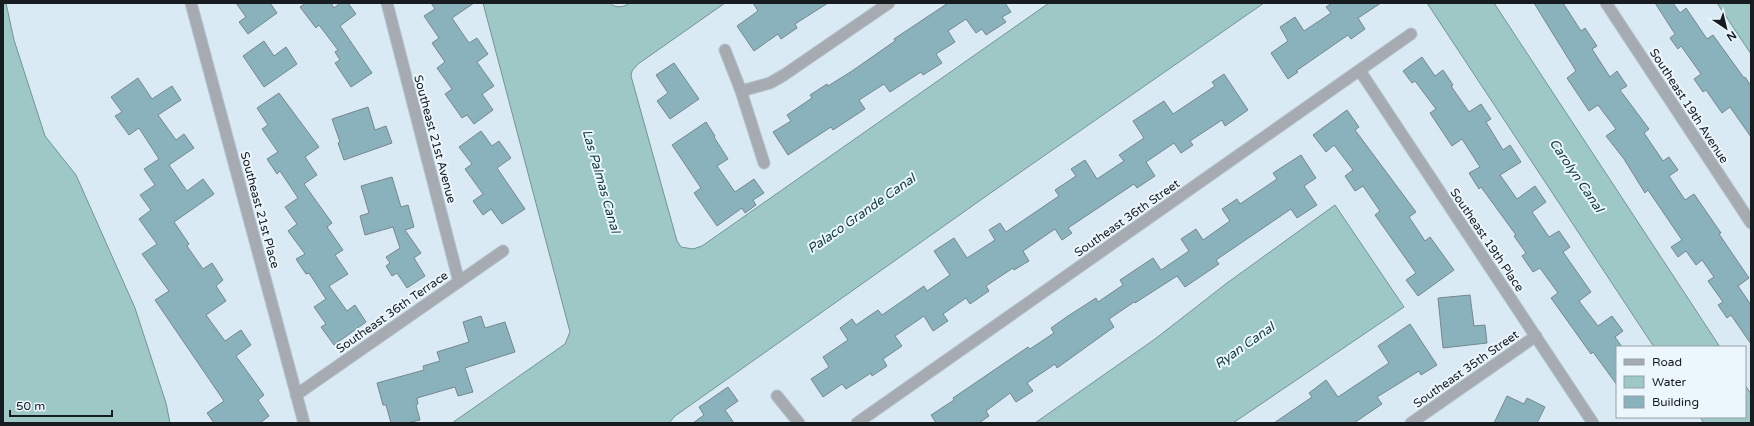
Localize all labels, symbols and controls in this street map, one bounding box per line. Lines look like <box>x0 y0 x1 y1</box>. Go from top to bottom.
north arrow <box>1706 8 1746 48</box>
text: N <box>1724 28 1739 44</box>
street label: Southeast 19th Avenue <box>1647 46 1731 166</box>
street label: Southeast 21st Avenue <box>411 73 459 205</box>
water label: Las Palmas Canal <box>579 128 624 237</box>
water label: Carolyn Canal <box>1546 136 1608 217</box>
street label: Southeast 21st Place <box>238 150 282 270</box>
water label: Palaco Grande Canal <box>804 169 920 257</box>
street label: Southeast 36th Street <box>1072 176 1183 260</box>
street label: Southeast 19th Place <box>1447 186 1527 295</box>
street label: Southeast 36th Terrace <box>333 268 451 356</box>
water label: Ryan Canal <box>1211 318 1279 372</box>
street label: Southeast 35th Street <box>1411 327 1522 411</box>
legend <box>1616 346 1746 418</box>
text: Road <box>1652 355 1682 369</box>
text: Water <box>1652 375 1687 389</box>
scale bar <box>10 392 112 418</box>
text: Building <box>1652 395 1699 409</box>
text: 50 m <box>16 399 45 413</box>

